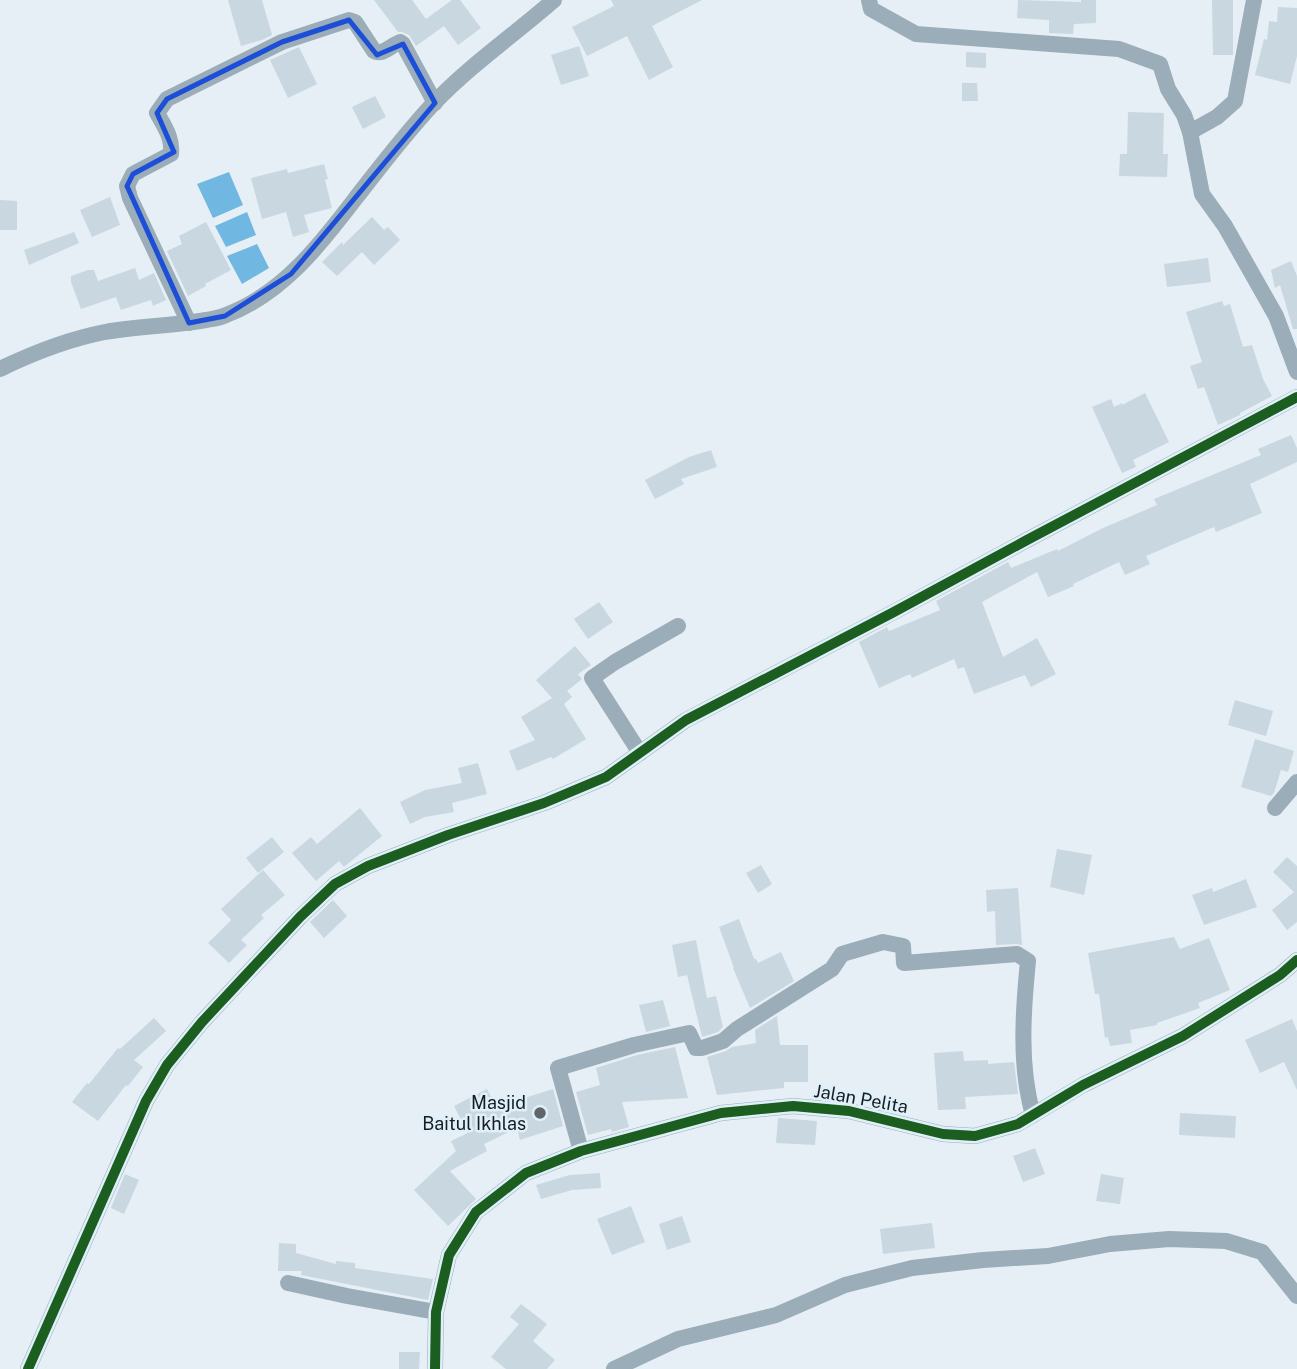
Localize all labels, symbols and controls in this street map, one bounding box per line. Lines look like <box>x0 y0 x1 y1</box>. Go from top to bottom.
street label: Jalan Pelita <box>812 1080 910 1117</box>
place label: Masjid Baitul Ikhlas <box>422 1092 526 1134</box>
marker: Masjid Baitul Ikhlas <box>532 1105 548 1121</box>

